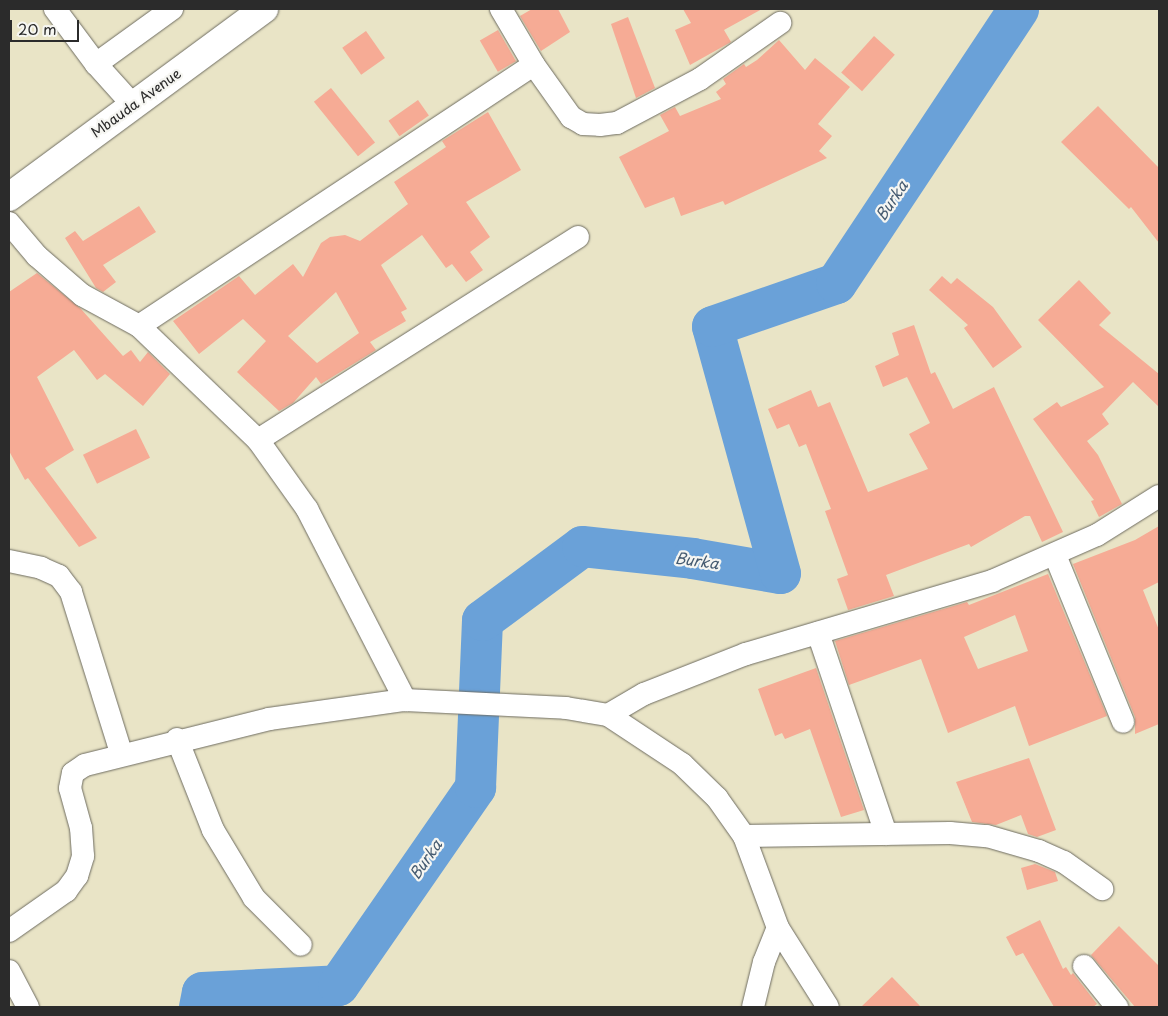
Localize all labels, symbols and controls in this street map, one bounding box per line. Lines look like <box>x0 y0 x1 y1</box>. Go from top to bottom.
scale bar <box>12 10 81 42</box>
text: 20 m <box>18 17 57 40</box>
street label: Mbauda Avenue <box>88 65 184 141</box>
water label: Burka <box>871 177 911 223</box>
water label: Burka <box>674 548 720 572</box>
water label: Burka <box>405 836 445 882</box>

